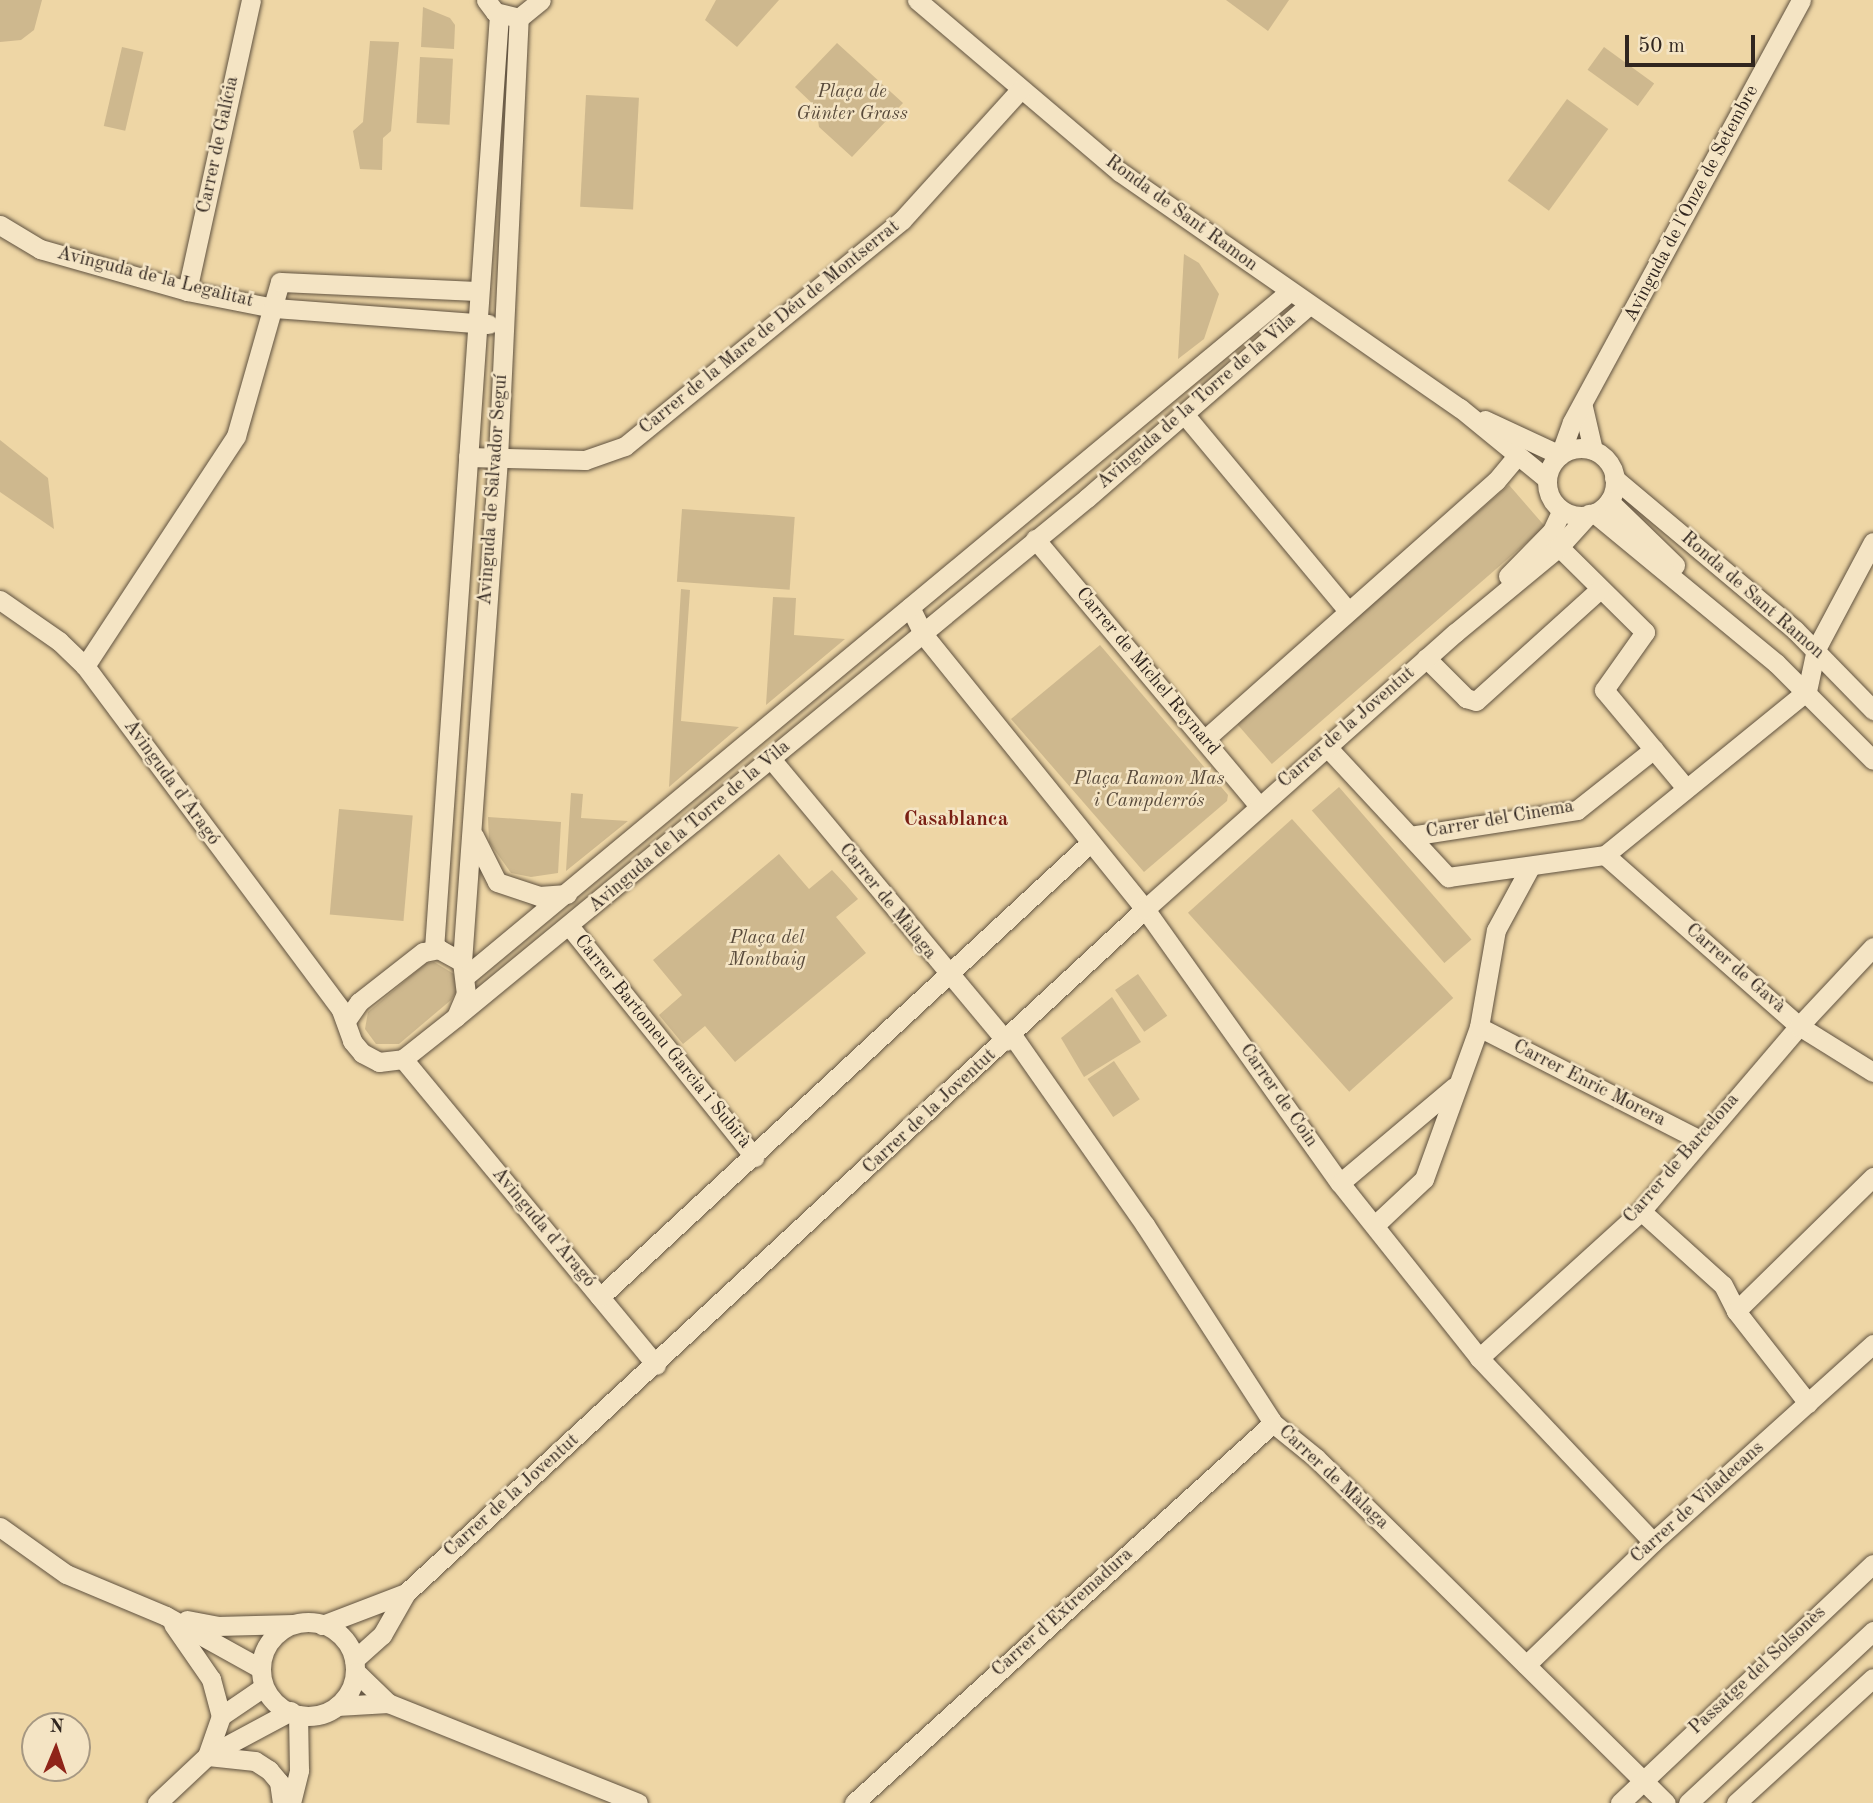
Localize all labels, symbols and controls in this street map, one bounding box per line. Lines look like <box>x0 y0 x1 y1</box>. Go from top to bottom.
scale bar <box>1628 21 1758 65</box>
text: 50 m <box>1638 36 1685 57</box>
street label: Carrer de Galícia <box>193 74 245 216</box>
park label: Plaça de Günter Grass <box>796 82 908 126</box>
street label: Avinguda de l'Onze de Setembre <box>1620 82 1764 326</box>
street label: Ronda de Sant Ramon <box>1100 151 1262 277</box>
street label: Carrer de la Mare de Déu de Montserrat <box>635 216 905 440</box>
street label: Avinguda de la Legalitat <box>54 243 256 313</box>
street label: Avinguda de la Torre de la Vila <box>1093 309 1301 495</box>
street label: Avinguda de Salvador Seguí <box>475 374 513 606</box>
street label: Ronda de Sant Ramon <box>1675 527 1829 665</box>
street label: Carrer de Michel Reynard <box>1070 583 1224 761</box>
street label: Carrer de la Joventut <box>1274 662 1420 794</box>
street label: Avinguda d'Aragó <box>118 716 224 850</box>
street label: Avinguda de la Torre de la Vila <box>585 736 795 918</box>
park label: Plaça Ramon Mas i Campderrós <box>1074 769 1224 813</box>
street label: Carrer del Cinema <box>1424 796 1576 844</box>
district label: Casablanca <box>904 807 1008 833</box>
street label: Carrer de Màlaga <box>833 839 941 965</box>
street label: Carrer de Gavà <box>1680 919 1790 1019</box>
park label: Plaça del Montbaig <box>728 928 806 972</box>
street label: Carrer Bartomeu Garcia i Subirà <box>569 930 755 1154</box>
street label: Carrer Enric Morera <box>1509 1036 1669 1132</box>
street label: Carrer de Coin <box>1234 1040 1322 1152</box>
street label: Carrer de la Joventut <box>859 1044 1001 1180</box>
street label: Carrer de Barcelona <box>1619 1089 1745 1229</box>
street label: Avinguda d'Aragó <box>486 1163 600 1293</box>
street label: Carrer de Màlaga <box>1273 1421 1393 1535</box>
street label: Carrer de la Joventut <box>440 1429 584 1563</box>
street label: Carrer de Viladecans <box>1627 1437 1769 1569</box>
street label: Carrer d'Extremadura <box>988 1544 1138 1682</box>
street label: Passatge del Solsonès <box>1685 1602 1831 1740</box>
north arrow <box>21 1712 91 1782</box>
text: N <box>49 1718 64 1737</box>

